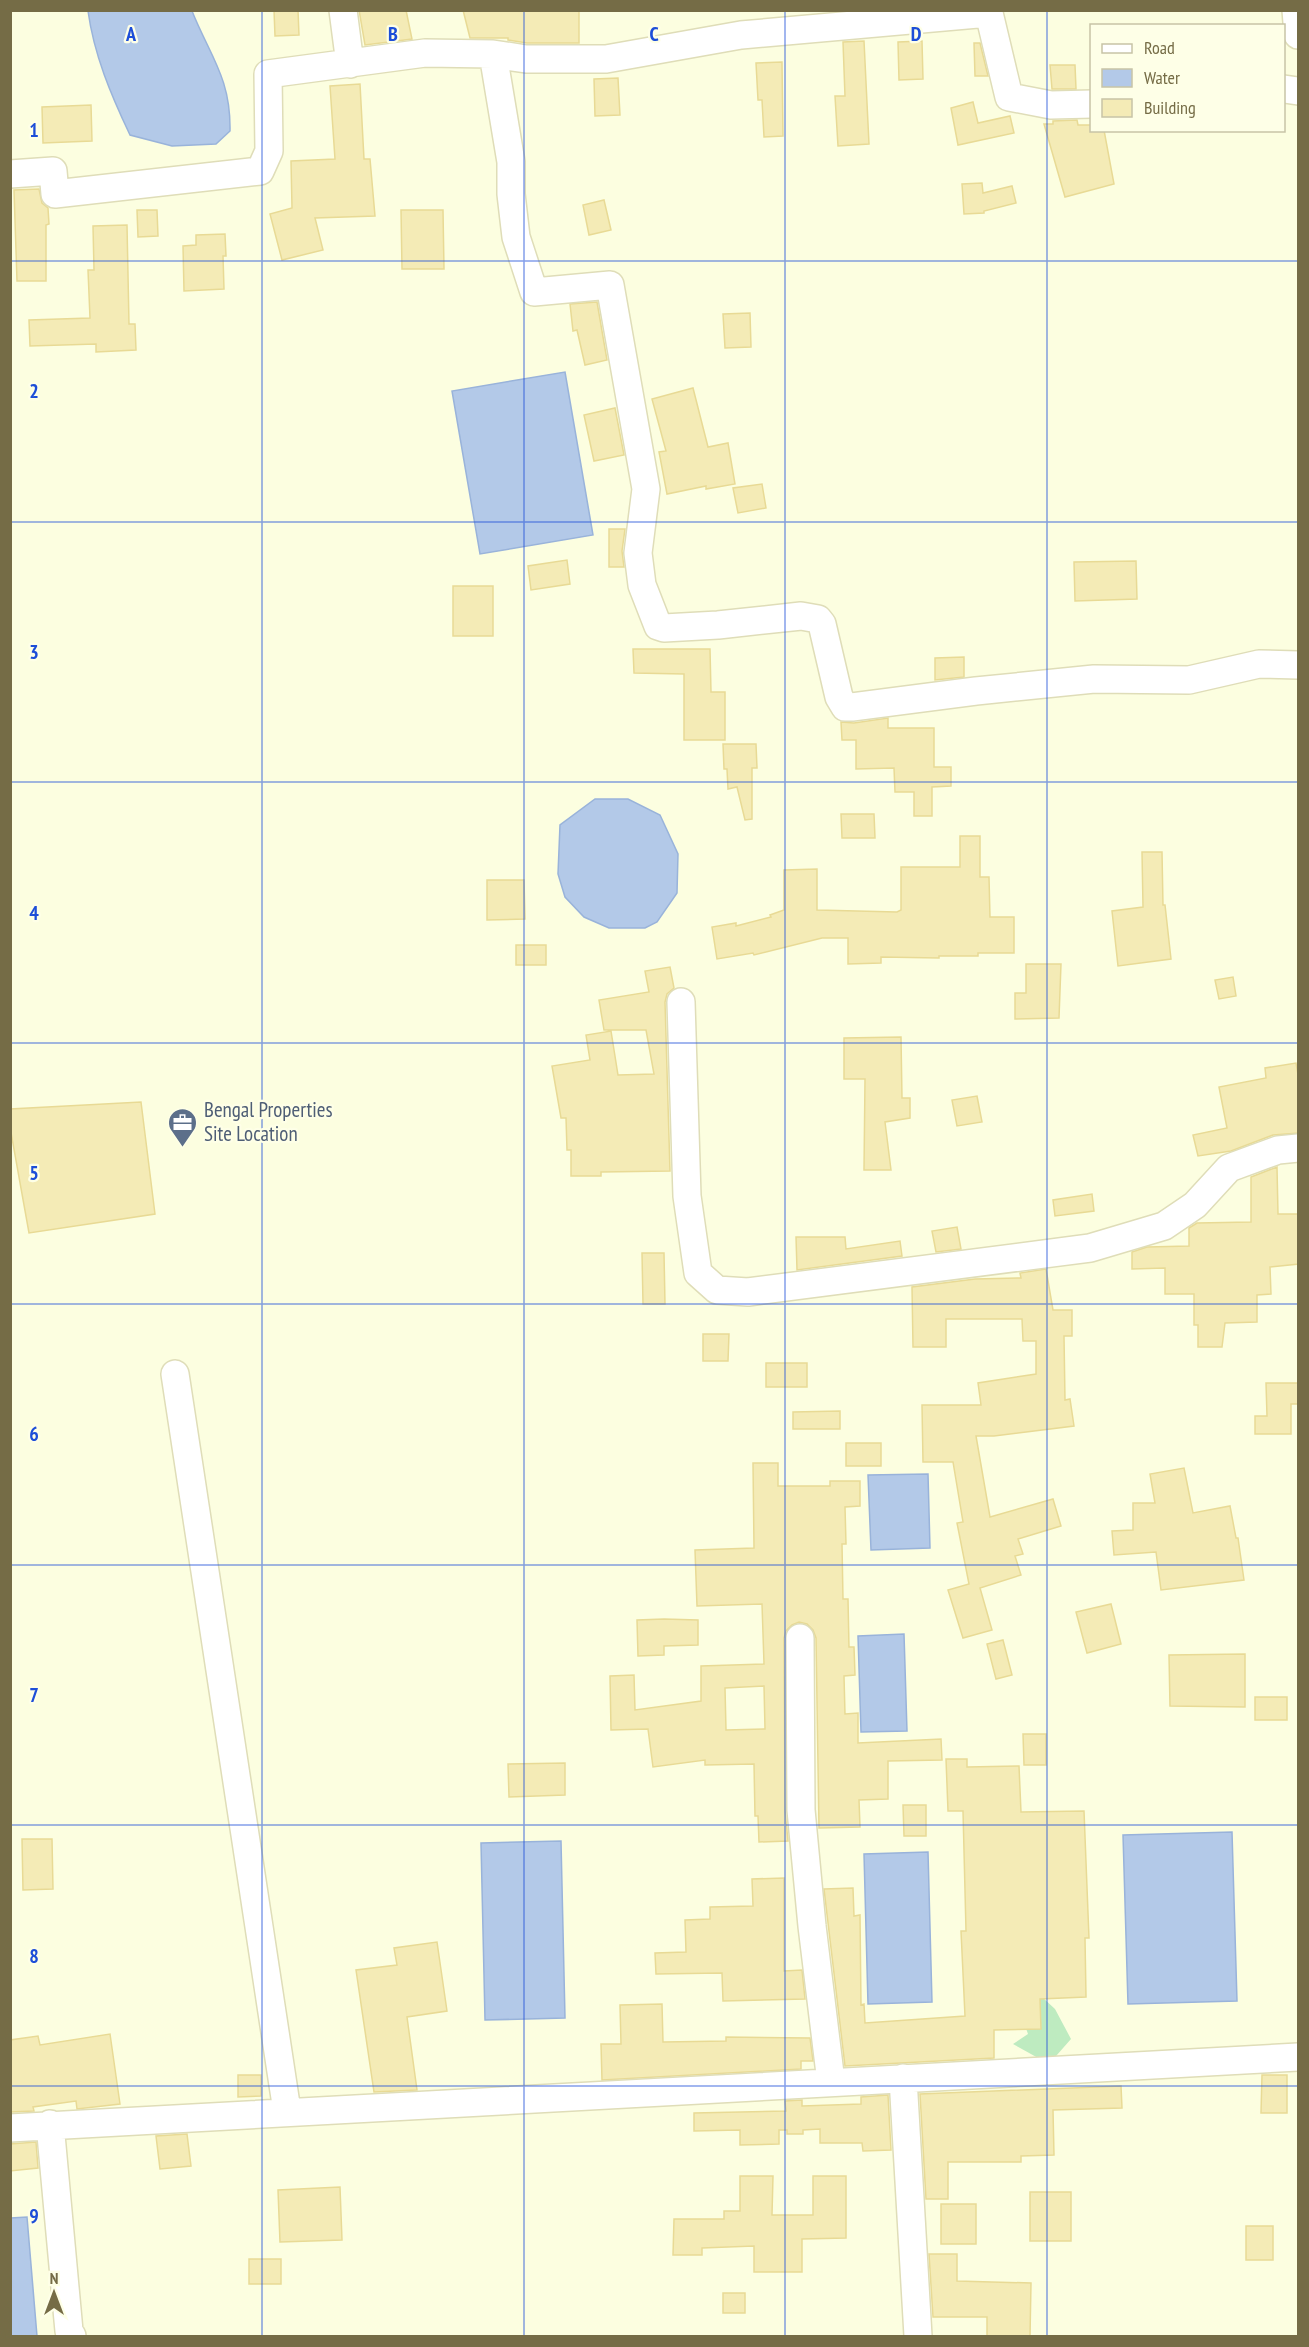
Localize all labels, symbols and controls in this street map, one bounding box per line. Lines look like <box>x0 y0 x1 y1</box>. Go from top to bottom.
text: A <box>125 21 137 47</box>
text: B <box>388 21 398 47</box>
text: C <box>649 21 659 47</box>
text: D <box>911 21 922 47</box>
legend <box>1090 24 1285 132</box>
text: Road <box>1144 36 1175 59</box>
text: Water <box>1144 66 1180 89</box>
text: Building <box>1144 96 1196 119</box>
text: 1 <box>29 117 39 143</box>
text: 2 <box>29 378 39 404</box>
text: 3 <box>29 639 39 665</box>
text: 4 <box>29 900 39 926</box>
place label: Bengal Properties Site Location <box>204 1096 333 1147</box>
office icon: Bengal Properties Site Location <box>167 1106 199 1148</box>
text: 5 <box>29 1160 39 1186</box>
text: 6 <box>29 1421 39 1447</box>
text: 7 <box>29 1682 39 1708</box>
text: 8 <box>29 1943 39 1969</box>
text: 9 <box>29 2203 39 2229</box>
north arrow <box>24 2263 84 2323</box>
text: N <box>50 2268 58 2288</box>

